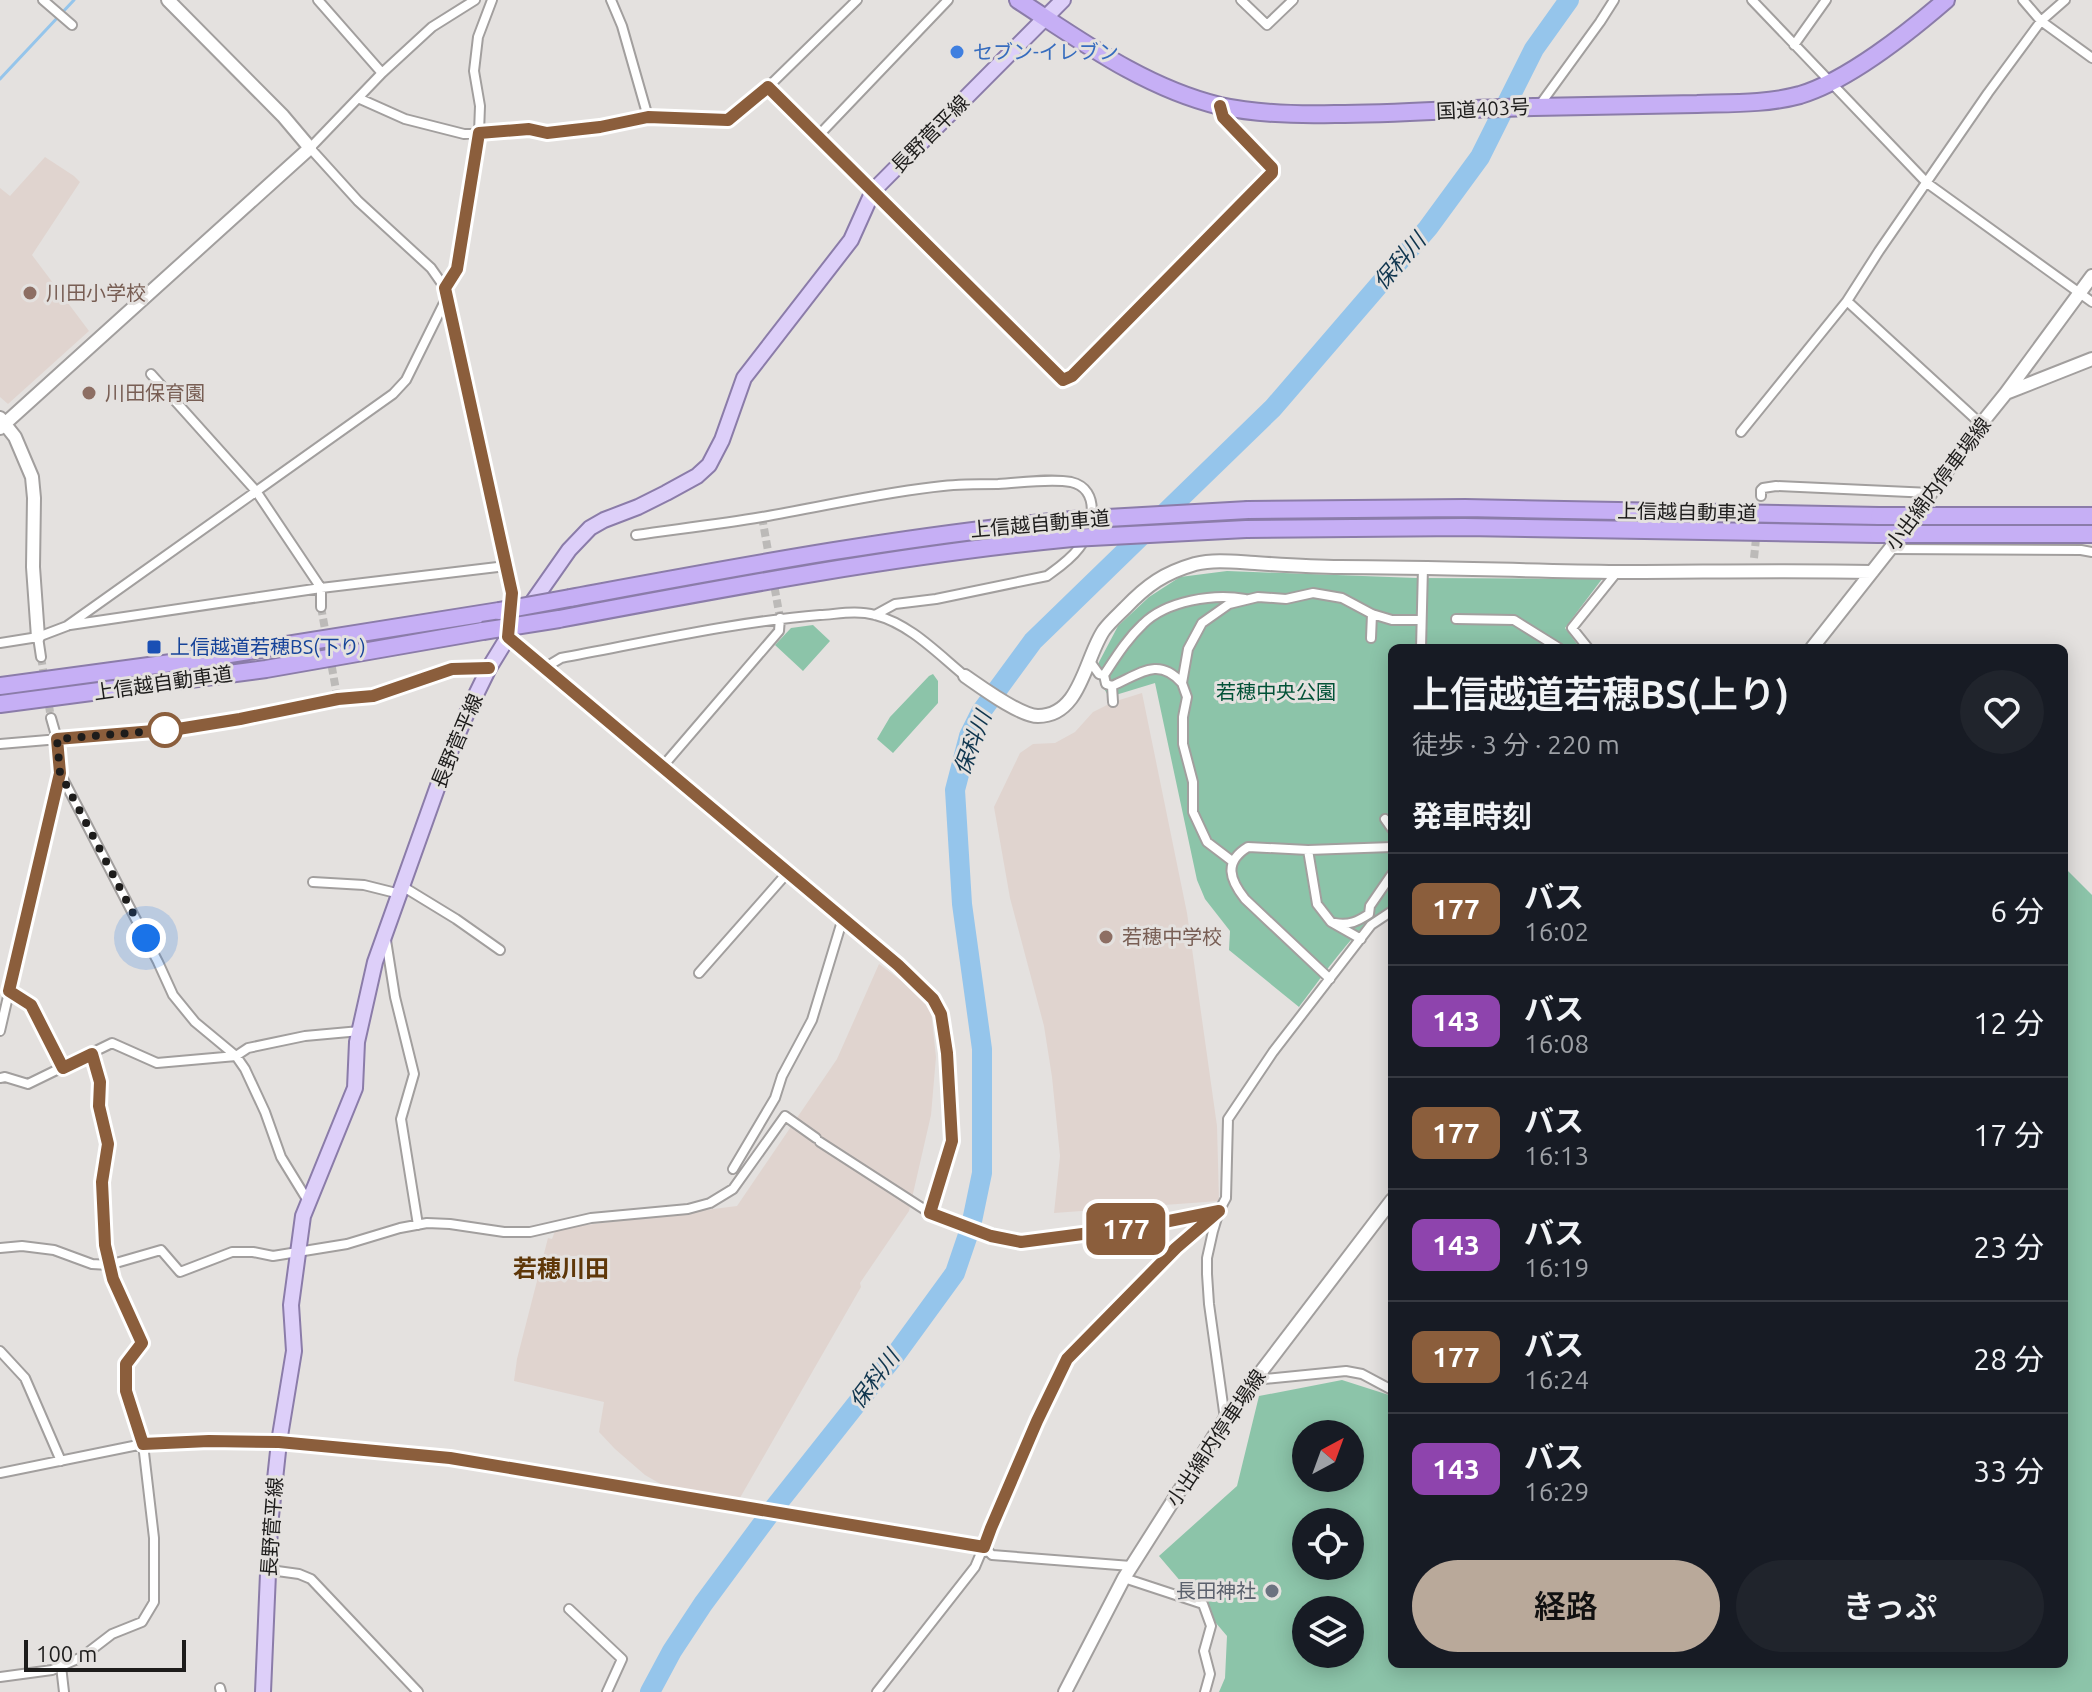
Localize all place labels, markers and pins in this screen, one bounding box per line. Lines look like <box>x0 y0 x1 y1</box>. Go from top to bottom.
place label: セブン-イレブン <box>973 40 1119 63</box>
marker: セブン-イレブン <box>948 43 966 61</box>
place label: 川田小学校 <box>46 281 146 304</box>
marker: 川田小学校 <box>21 284 39 302</box>
place label: 川田保育園 <box>105 381 205 404</box>
marker: 川田保育園 <box>80 384 98 402</box>
place label: 上信越道若穂BS(下り) <box>170 635 366 658</box>
marker: 上信越道若穂BS(下り) <box>145 638 163 656</box>
unlabelled marker <box>148 713 182 747</box>
place label: 若穂中学校 <box>1122 925 1222 948</box>
marker: 若穂中学校 <box>1097 928 1115 946</box>
place label: 長田神社 <box>1176 1579 1256 1602</box>
marker: 長田神社 <box>1263 1582 1281 1600</box>

